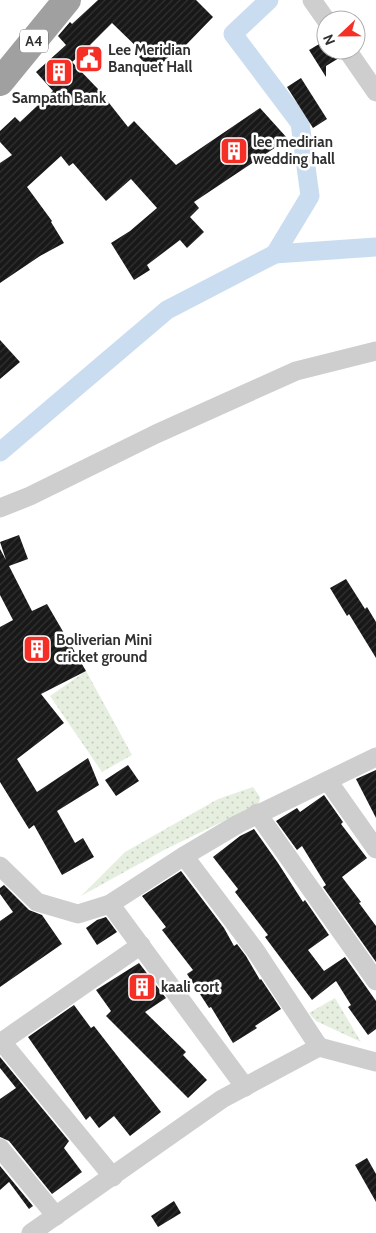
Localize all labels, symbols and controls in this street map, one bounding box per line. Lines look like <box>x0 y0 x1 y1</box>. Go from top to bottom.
north arrow <box>316 10 366 60</box>
road number: A4 <box>20 29 48 52</box>
text: N <box>319 32 339 48</box>
place label: Lee Meridian Banquet Hall <box>108 41 192 76</box>
public building icon: Lee Meridian Banquet Hall <box>74 44 104 74</box>
building icon: Sampath Bank <box>44 57 74 87</box>
place label: Sampath Bank <box>12 89 107 107</box>
place label: lee medirian wedding hall <box>253 133 335 168</box>
building icon: lee medirian wedding hall <box>219 136 249 166</box>
place label: Boliverian Mini cricket ground <box>56 631 152 666</box>
building icon: Boliverian Mini cricket ground <box>22 634 52 664</box>
building icon: kaali cort <box>127 972 157 1002</box>
place label: kaali cort <box>161 978 220 996</box>

